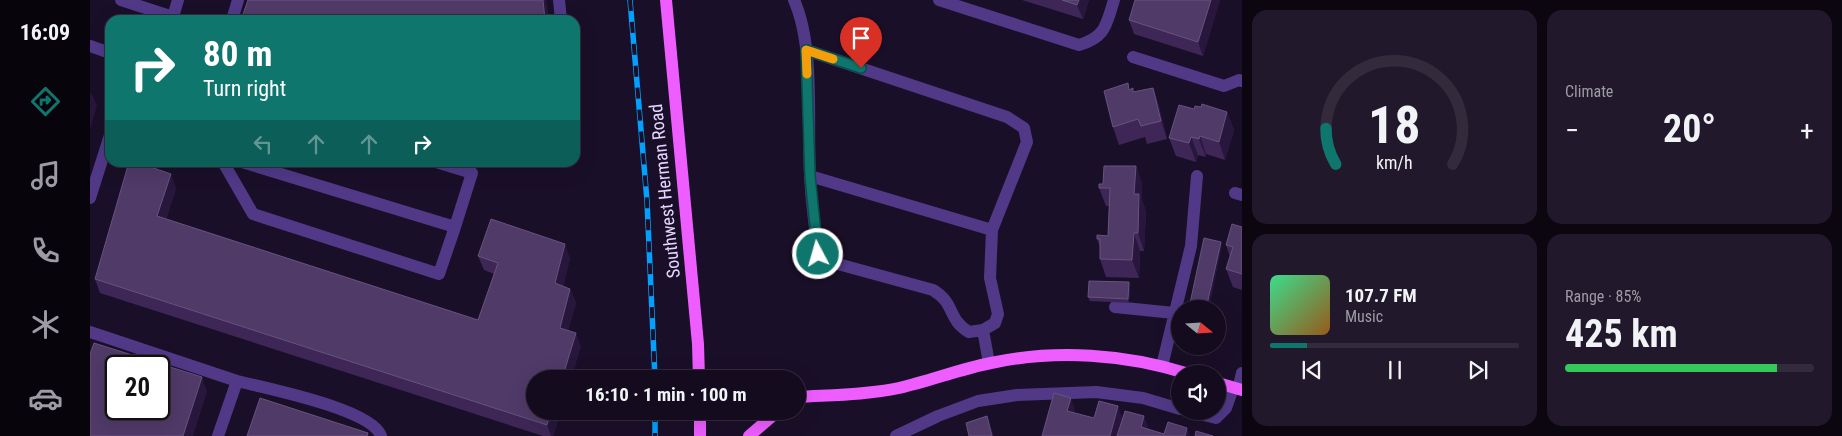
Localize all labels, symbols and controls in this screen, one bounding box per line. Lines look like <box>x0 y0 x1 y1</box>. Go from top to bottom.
pin <box>840 17 882 68</box>
text: 16:09 <box>20 20 70 45</box>
icon: arrive <box>847 24 875 52</box>
text: 80 m <box>203 34 272 75</box>
icon: right <box>120 35 185 100</box>
text: Turn right <box>203 76 286 101</box>
text: Climate <box>1565 82 1613 101</box>
icon: directions <box>28 84 63 119</box>
text: 18 <box>1368 95 1421 156</box>
street label: Southwest Herman Road <box>645 103 684 279</box>
text: 20° <box>1663 107 1716 151</box>
text: − <box>1565 114 1579 147</box>
text: + <box>1800 114 1814 147</box>
icon: left <box>249 130 277 158</box>
icon: ahead <box>302 130 330 158</box>
icon: ahead <box>355 130 383 158</box>
icon: right <box>408 130 436 158</box>
text: km/h <box>1376 152 1413 173</box>
icon: music <box>28 158 63 193</box>
position arrow <box>791 227 843 279</box>
icon: phone <box>28 233 63 268</box>
text: 107.7 FM <box>1345 284 1417 307</box>
text: Range · 85% <box>1565 287 1641 306</box>
north arrow <box>1171 300 1226 355</box>
map controls <box>1171 300 1226 420</box>
icon: climate <box>28 307 63 342</box>
text: Music <box>1345 307 1383 326</box>
text: 425 km <box>1565 312 1678 356</box>
speed limit sign: 20 <box>105 355 170 420</box>
icon: previous <box>1298 356 1326 384</box>
icon: pause <box>1381 356 1409 384</box>
icon: next <box>1464 356 1492 384</box>
button: sound <box>1171 365 1226 420</box>
icon: car <box>28 381 63 416</box>
text: 16:10 · 1 min · 100 m <box>585 383 747 406</box>

